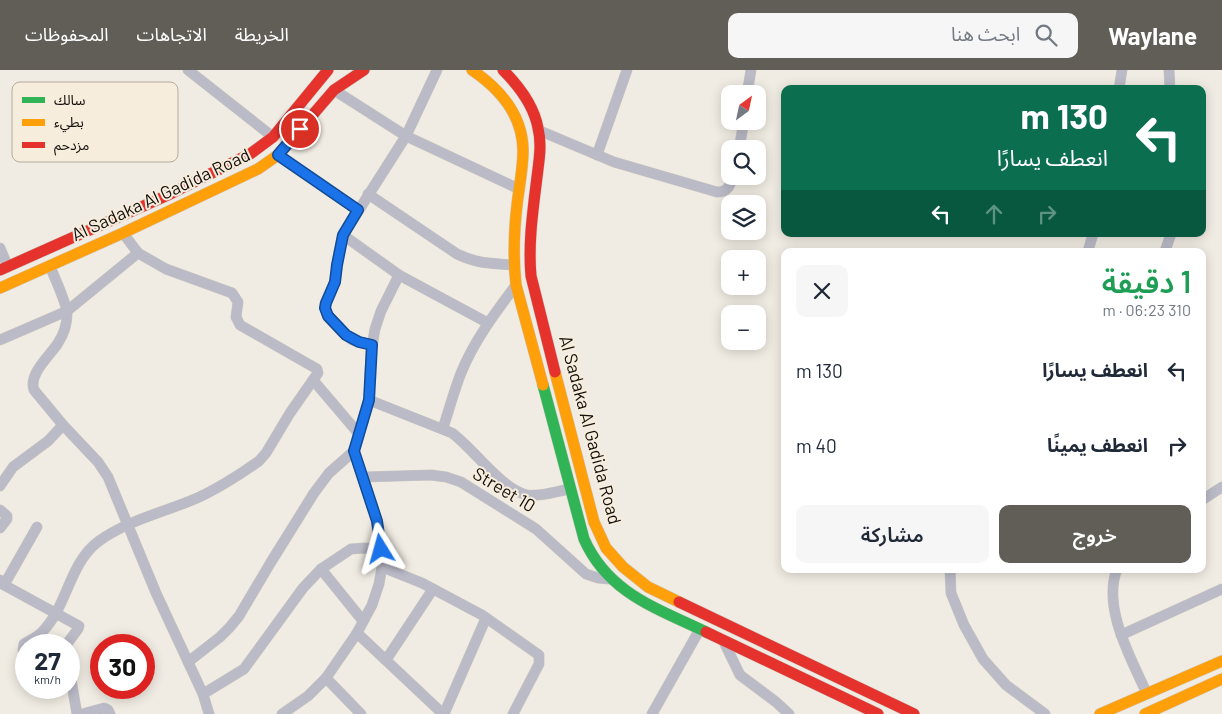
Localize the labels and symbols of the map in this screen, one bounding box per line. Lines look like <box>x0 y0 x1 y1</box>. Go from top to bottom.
legend <box>12 82 178 162</box>
north arrow <box>721 85 766 130</box>
text: سالك <box>54 91 86 108</box>
pin <box>279 108 321 150</box>
text: بطيء <box>54 113 84 133</box>
text: مزدحم <box>54 136 89 156</box>
street label: Al Sadaka Al Gadida Road <box>68 143 253 245</box>
street label: Al Sadaka Al Gadida Road <box>555 333 627 527</box>
street label: Street 10 <box>469 462 540 516</box>
position arrow <box>354 522 406 574</box>
speed limit sign: 30 <box>90 634 155 699</box>

